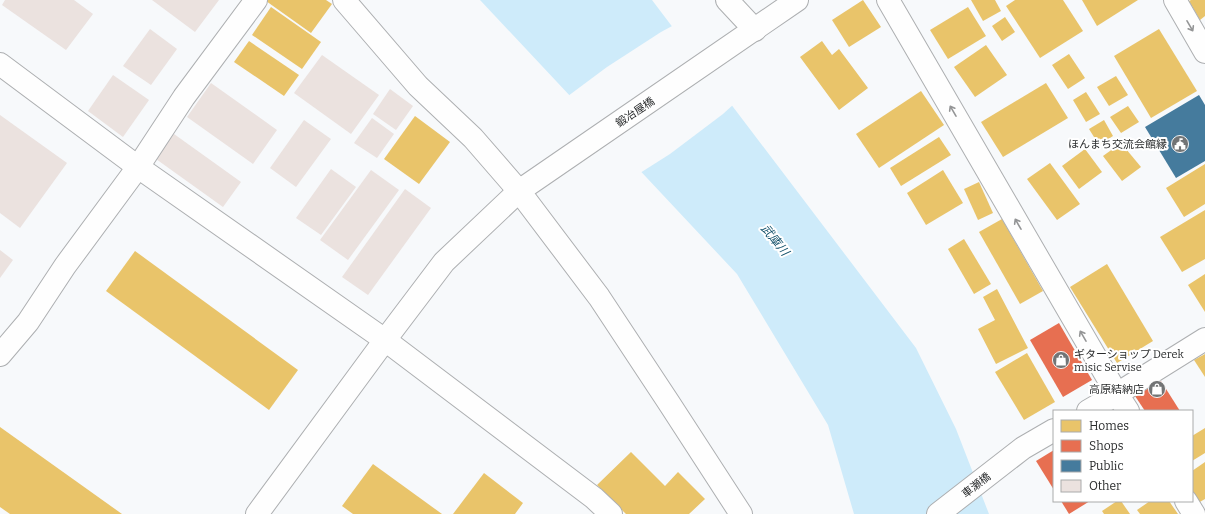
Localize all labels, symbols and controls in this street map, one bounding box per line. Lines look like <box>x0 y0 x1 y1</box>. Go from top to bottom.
one-way arrow <box>1187 20 1195 32</box>
street label: 鍛冶屋橋 <box>613 95 657 130</box>
one-way arrow <box>948 105 956 117</box>
public building icon: ほんまち交流会館縁 <box>1170 134 1190 154</box>
place label: ほんまち交流会館縁 <box>1068 138 1167 151</box>
one-way arrow <box>1014 218 1022 230</box>
water label: 武庫川 <box>758 222 793 260</box>
one-way arrow <box>1079 330 1087 342</box>
place label: ギターショップ Derek misic Servise <box>1074 348 1184 374</box>
shop icon: ギターショップ Derek misic Servise <box>1051 350 1071 370</box>
shop icon: 高原結納店 <box>1147 379 1167 399</box>
place label: 高原結納店 <box>1089 383 1144 396</box>
legend <box>1053 410 1193 502</box>
text: Homes <box>1089 419 1129 433</box>
text: Shops <box>1089 439 1124 453</box>
text: Public <box>1089 459 1124 473</box>
street label: 車瀬橋 <box>959 470 993 501</box>
text: Other <box>1089 479 1122 493</box>

